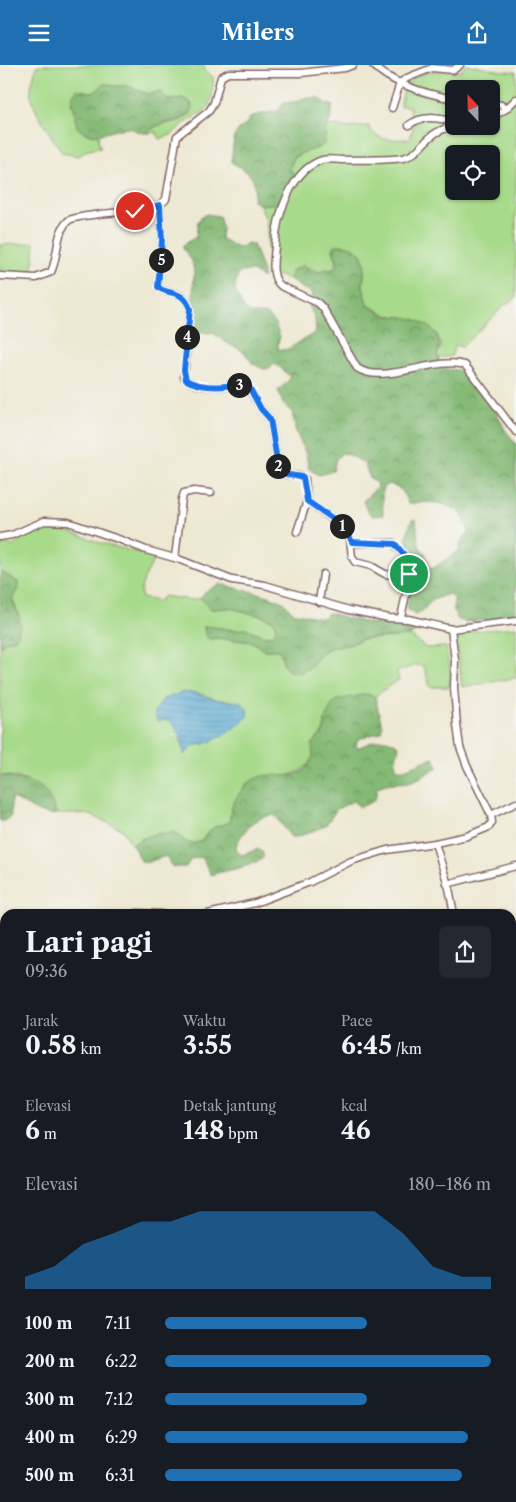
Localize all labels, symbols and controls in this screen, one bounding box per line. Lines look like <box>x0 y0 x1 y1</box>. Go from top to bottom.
icon: menu <box>25 19 53 47</box>
text: Milers <box>221 19 295 46</box>
icon: share <box>463 19 491 47</box>
north arrow <box>445 80 500 135</box>
map controls <box>445 80 500 200</box>
button: locate <box>445 145 500 200</box>
pin <box>114 190 156 232</box>
icon: check <box>121 197 149 225</box>
pin: 5 <box>148 247 174 273</box>
text: 5 <box>158 251 165 269</box>
pin: 4 <box>174 325 200 349</box>
text: 4 <box>183 328 192 346</box>
pin: 3 <box>226 373 252 397</box>
text: 3 <box>236 376 243 394</box>
pin: 2 <box>266 453 290 479</box>
text: 2 <box>274 457 283 475</box>
pin: 1 <box>330 513 354 539</box>
text: 1 <box>339 517 346 535</box>
pin <box>388 553 430 595</box>
icon: arrive <box>395 560 423 588</box>
text: Lari pagi <box>25 925 152 959</box>
button: share <box>439 926 491 978</box>
text: 09:36 <box>25 961 67 981</box>
text: Jarak <box>25 1012 58 1030</box>
text: Waktu <box>183 1012 226 1030</box>
text: Pace <box>341 1012 373 1030</box>
text: 0.58 <box>25 1030 77 1061</box>
text: 3:55 <box>183 1030 232 1061</box>
text: 6:45 <box>341 1030 392 1061</box>
text: km <box>77 1040 102 1058</box>
text: /km <box>392 1040 422 1058</box>
text: Elevasi <box>25 1097 71 1115</box>
text: Detak jantung <box>183 1097 276 1115</box>
text: kcal <box>341 1097 367 1115</box>
text: 6 <box>25 1115 40 1146</box>
text: 148 <box>183 1115 224 1146</box>
text: 46 <box>341 1115 371 1146</box>
text: m <box>40 1125 57 1143</box>
text: bpm <box>224 1125 258 1143</box>
text: Elevasi <box>25 1174 78 1194</box>
text: 180–186 m <box>408 1174 491 1194</box>
text: 100 m <box>25 1313 72 1333</box>
text: 7:11 <box>105 1313 131 1333</box>
text: 200 m <box>25 1351 75 1371</box>
text: 6:22 <box>105 1351 137 1371</box>
text: 300 m <box>25 1389 74 1409</box>
text: 7:12 <box>105 1389 133 1409</box>
text: 400 m <box>25 1427 75 1447</box>
text: 6:29 <box>105 1427 137 1447</box>
text: 500 m <box>25 1465 74 1485</box>
text: 6:31 <box>105 1465 134 1485</box>

